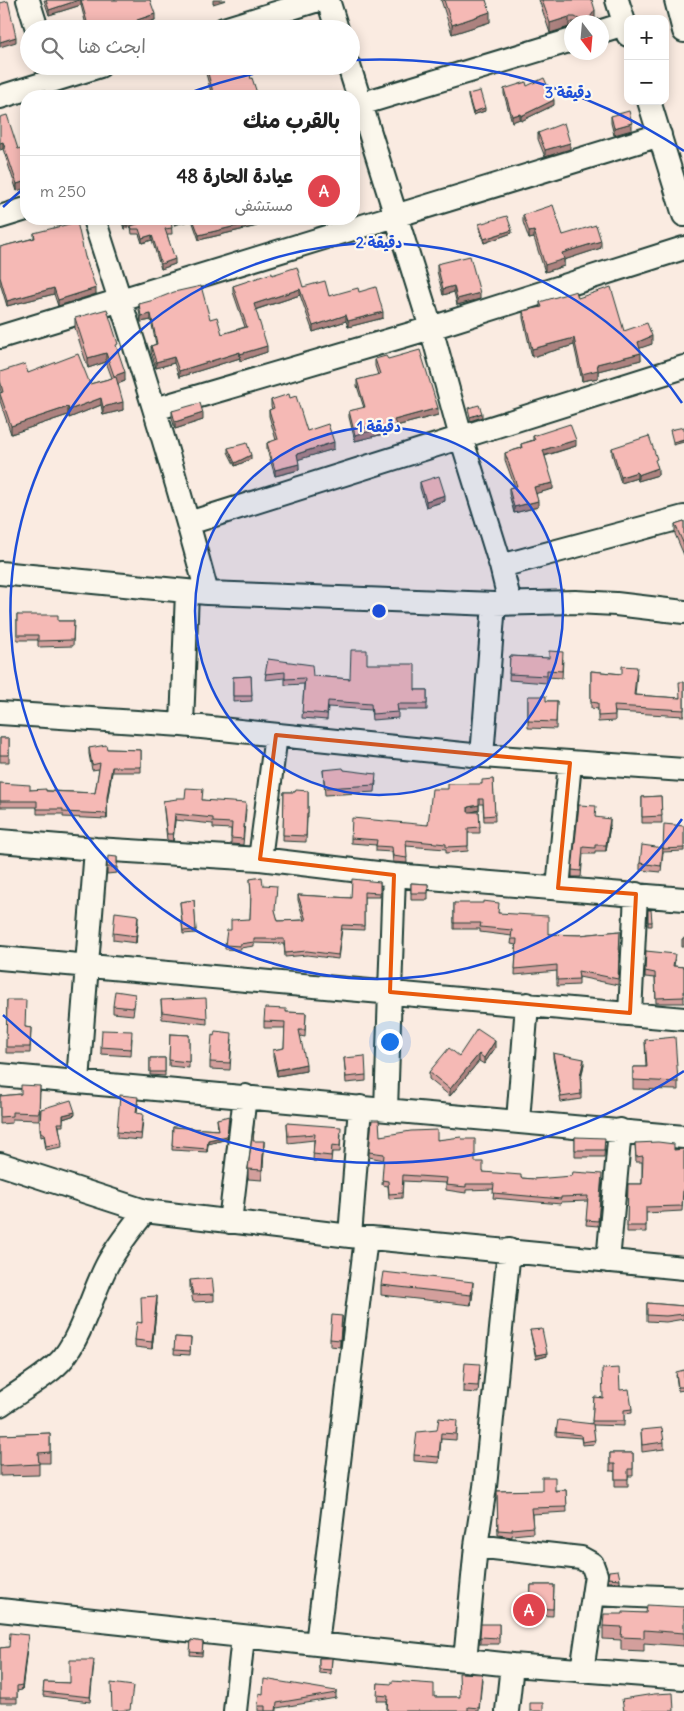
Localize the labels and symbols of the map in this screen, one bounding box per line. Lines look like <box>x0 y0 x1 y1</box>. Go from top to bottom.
north arrow <box>564 15 609 60</box>
text: 3 دقيقة <box>545 83 591 102</box>
text: 2 دقيقة <box>356 233 402 252</box>
text: 1 دقيقة <box>357 417 401 436</box>
centre of rings <box>370 602 388 620</box>
your location <box>377 1029 403 1055</box>
pin: A <box>513 1591 545 1629</box>

